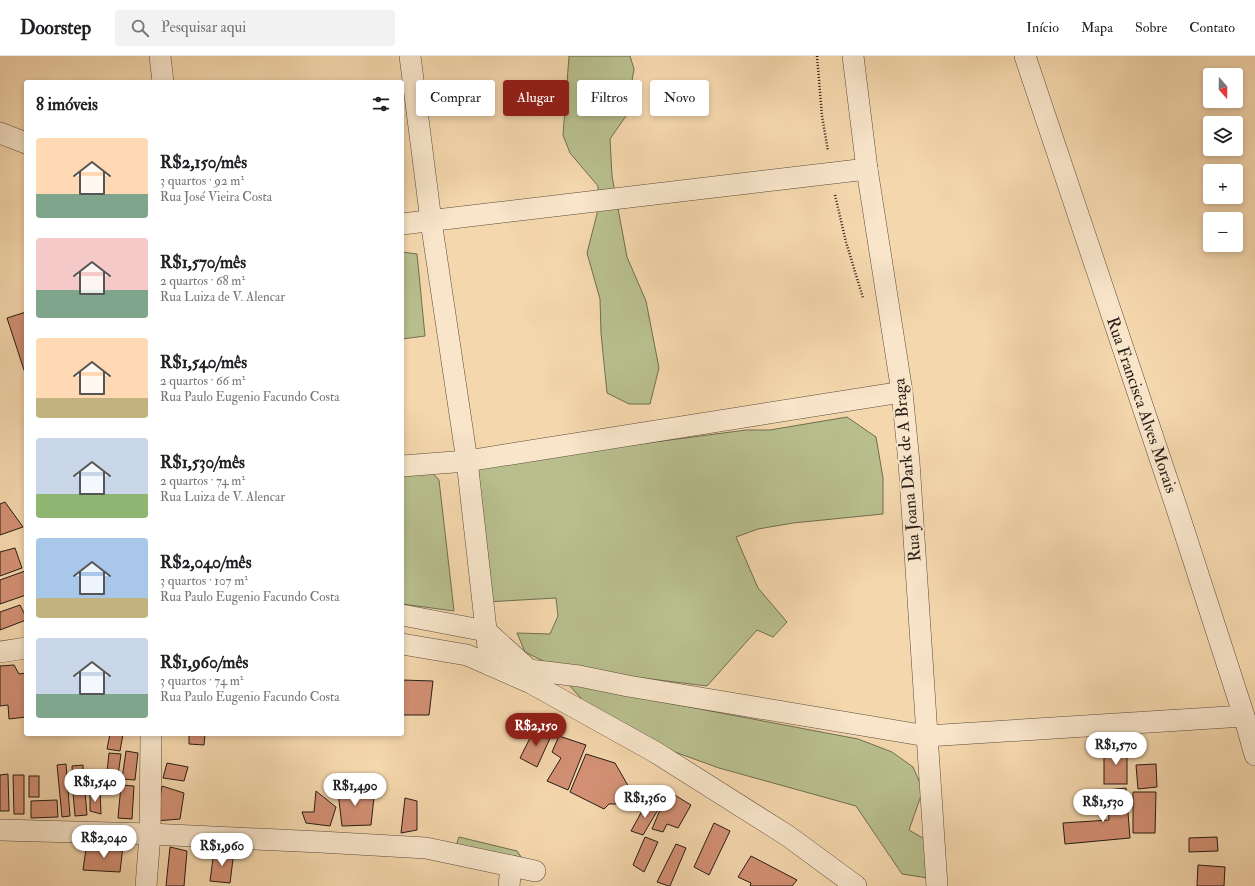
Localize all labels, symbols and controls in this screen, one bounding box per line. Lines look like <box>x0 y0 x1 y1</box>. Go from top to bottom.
search box <box>115 10 395 46</box>
text: Doorstep <box>20 16 91 40</box>
icon: search <box>129 17 151 39</box>
text: Pesquisar aqui <box>161 18 246 37</box>
text: Início <box>1026 19 1059 36</box>
text: Mapa <box>1081 19 1113 36</box>
text: Sobre <box>1135 19 1167 36</box>
text: Contato <box>1189 19 1235 36</box>
north arrow <box>1203 68 1243 108</box>
map controls <box>1203 68 1243 252</box>
chip: Comprar <box>416 80 495 116</box>
chip: Alugar <box>503 80 569 116</box>
chip: Filtros <box>577 80 642 116</box>
chip: Novo <box>650 80 709 116</box>
icon: filters <box>370 93 392 115</box>
text: 8 imóveis <box>36 94 98 115</box>
button: layers <box>1203 116 1243 156</box>
text: R$2,150/mês <box>160 152 247 173</box>
icon: home <box>68 154 116 202</box>
button: + <box>1203 164 1243 204</box>
text: 3 quartos · 92 m² <box>160 173 244 189</box>
text: Rua José Vieira Costa <box>160 189 272 205</box>
button: − <box>1203 212 1243 252</box>
text: R$1,570/mês <box>160 252 246 273</box>
icon: home <box>68 254 116 302</box>
text: 2 quartos · 68 m² <box>160 273 245 289</box>
text: Rua Luiza de V. Alencar <box>160 289 285 305</box>
street label: Rua Francisca Alves Morais <box>1102 314 1182 496</box>
text: R$1,540/mês <box>160 352 247 373</box>
icon: home <box>68 354 116 402</box>
text: 2 quartos · 66 m² <box>160 373 246 389</box>
street label: Rua Joana Dark de A Braga <box>888 376 926 563</box>
text: Rua Paulo Eugenio Facundo Costa <box>160 389 340 405</box>
text: R$1,530/mês <box>160 452 245 473</box>
icon: home <box>68 454 116 502</box>
text: 2 quartos · 74 m² <box>160 473 245 489</box>
text: Rua Luiza de V. Alencar <box>160 489 285 505</box>
text: R$2,040/mês <box>160 552 251 573</box>
icon: home <box>68 554 116 602</box>
text: 3 quartos · 107 m² <box>160 573 248 589</box>
text: Rua Paulo Eugenio Facundo Costa <box>160 589 340 605</box>
text: R$1,960/mês <box>160 652 248 673</box>
icon: home <box>68 654 116 702</box>
text: 3 quartos · 74 m² <box>160 673 243 689</box>
text: Rua Paulo Eugenio Facundo Costa <box>160 689 340 705</box>
pin: R$2,150 <box>499 713 573 747</box>
text: R$2,150 <box>514 718 558 734</box>
pin: R$1,570 <box>1079 732 1153 766</box>
text: R$1,570 <box>1095 737 1137 753</box>
pin: R$1,540 <box>58 769 132 803</box>
pin: R$1,490 <box>318 773 392 807</box>
text: R$1,540 <box>73 774 117 790</box>
text: R$1,490 <box>332 778 378 794</box>
pin: R$1,360 <box>608 785 682 819</box>
pin: R$1,530 <box>1066 789 1140 823</box>
text: R$1,360 <box>624 790 666 806</box>
text: R$1,530 <box>1082 794 1124 810</box>
pin: R$2,040 <box>67 825 141 859</box>
text: R$2,040 <box>81 830 127 846</box>
pin: R$1,960 <box>185 833 259 867</box>
text: R$1,960 <box>200 838 244 854</box>

